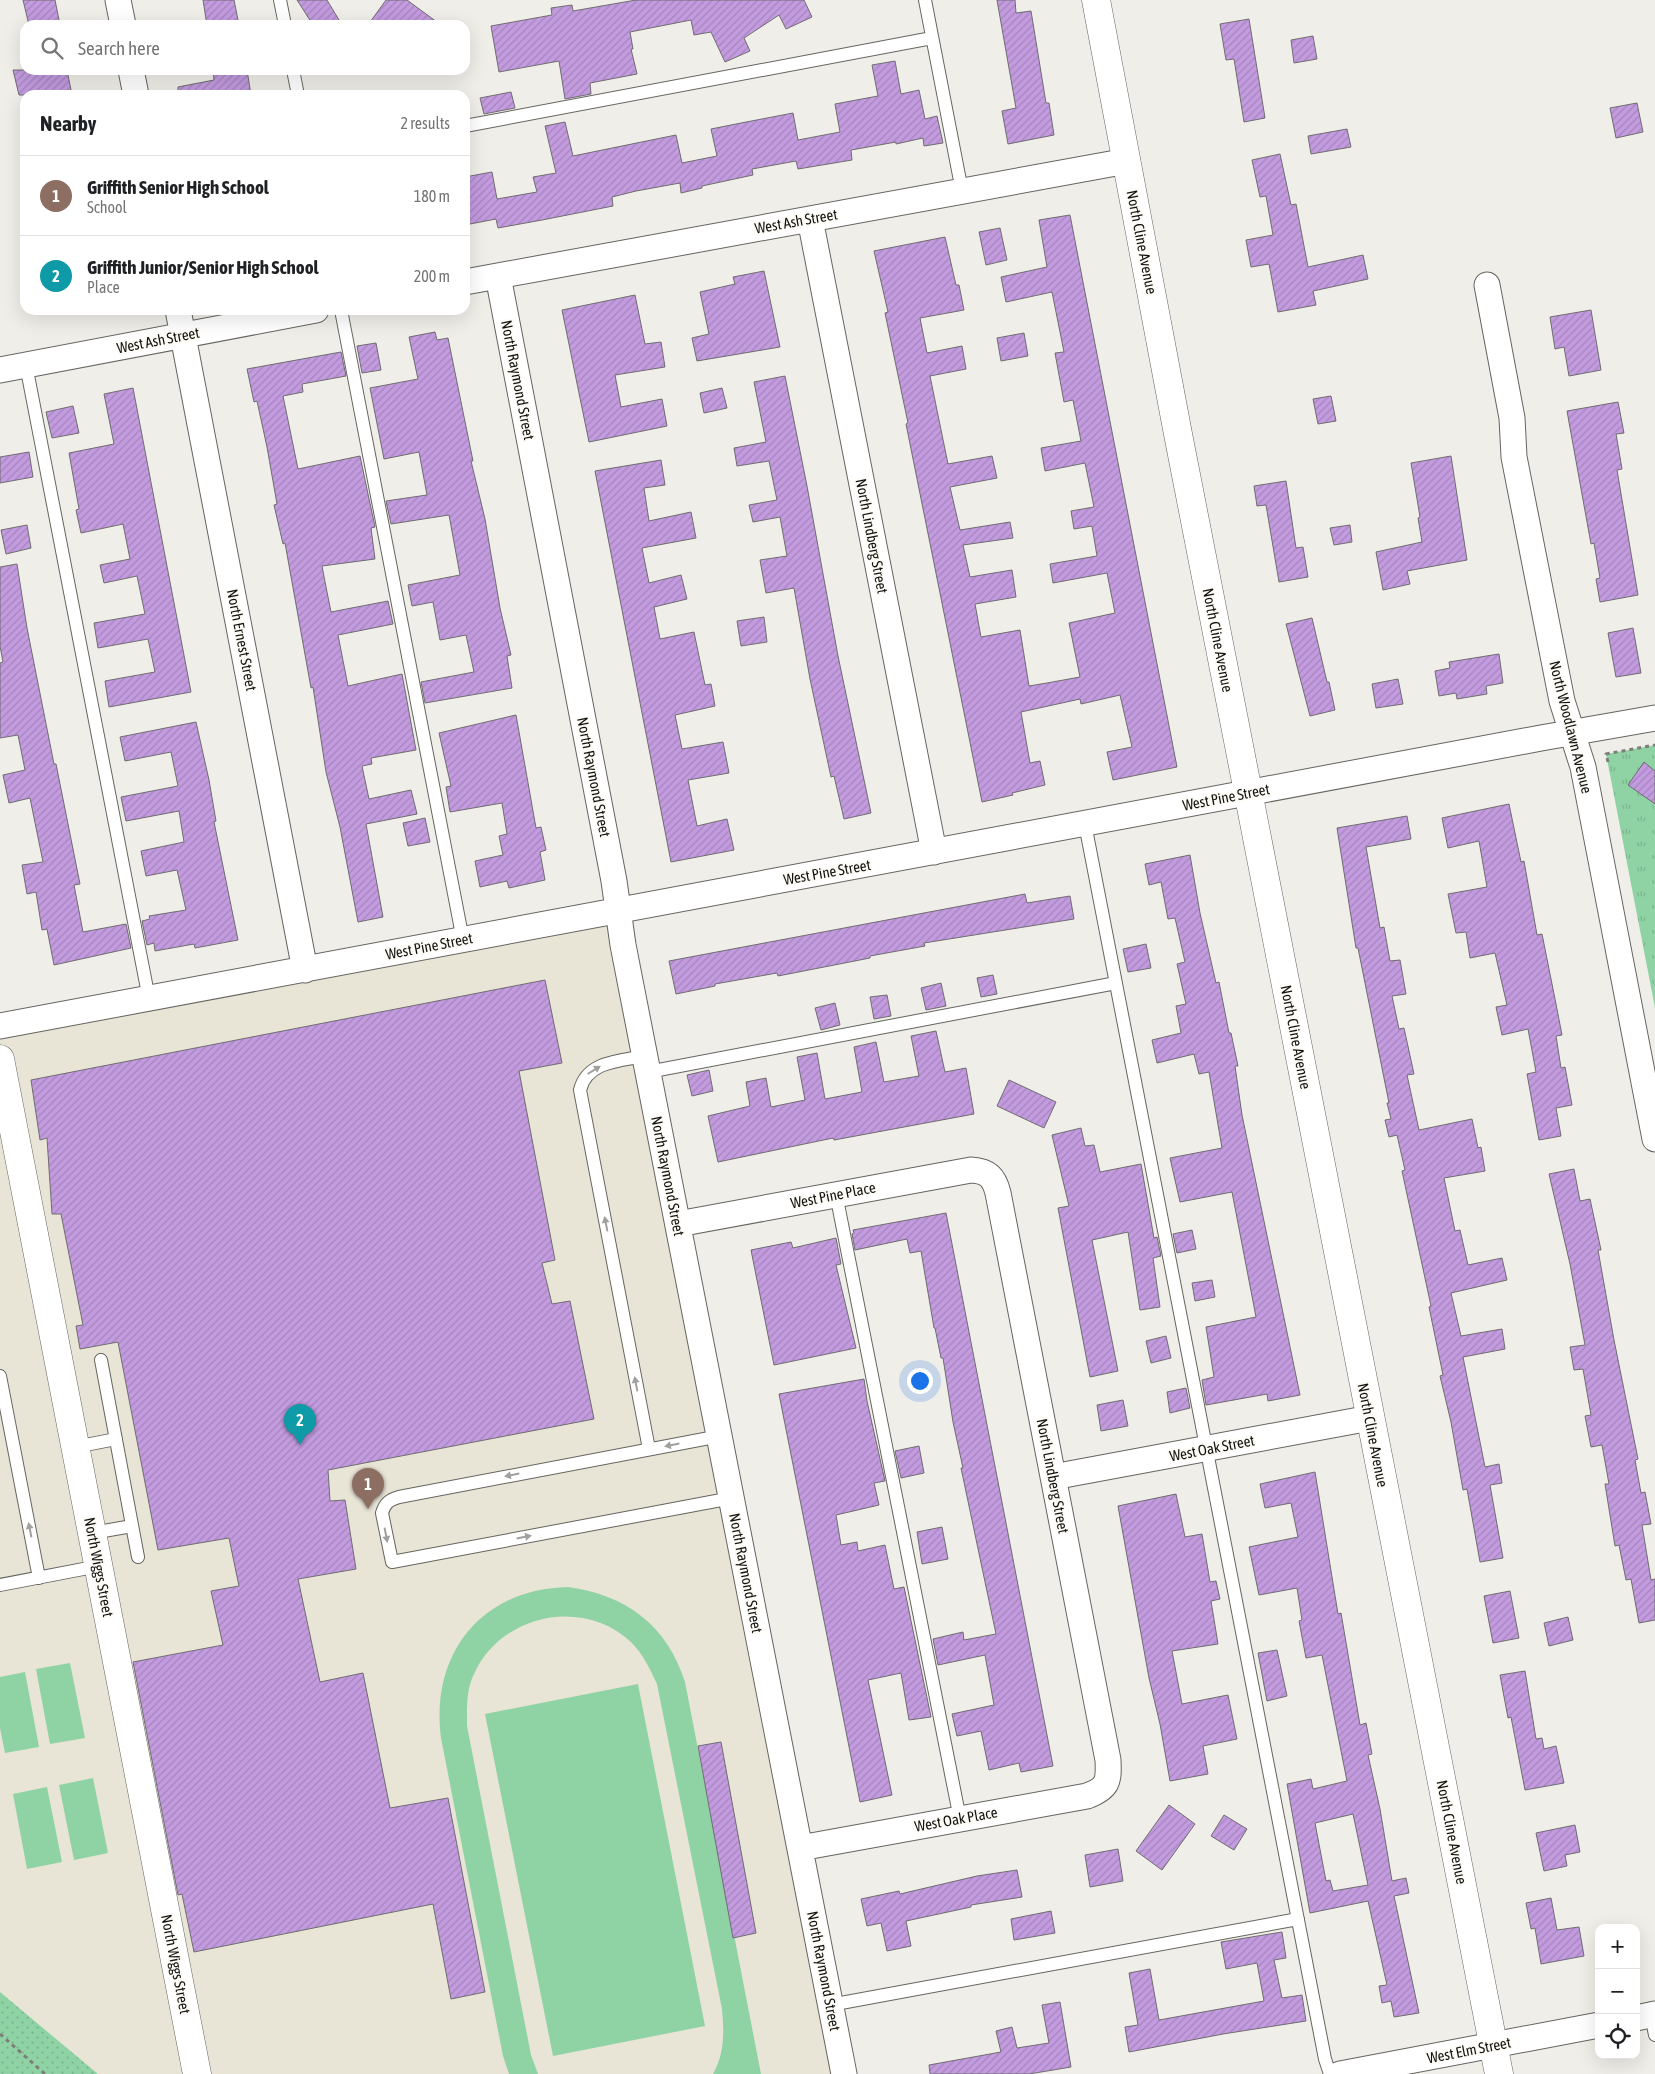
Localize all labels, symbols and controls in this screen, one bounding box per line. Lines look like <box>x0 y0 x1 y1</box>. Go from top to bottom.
search box <box>20 20 470 75</box>
icon: search <box>38 34 66 62</box>
text: Search here <box>78 37 160 59</box>
text: Nearby <box>40 111 96 135</box>
text: 2 results <box>400 114 450 132</box>
text: Griffith Senior High School <box>87 176 269 198</box>
text: 1 <box>52 187 60 205</box>
text: 180 m <box>414 187 450 205</box>
street label: North Cline Avenue <box>1124 189 1160 296</box>
text: School <box>87 198 127 216</box>
street label: West Ash Street <box>753 205 839 237</box>
text: Griffith Junior/Senior High School <box>87 256 319 278</box>
text: 2 <box>52 267 60 285</box>
text: 200 m <box>414 267 450 285</box>
text: Place <box>87 278 120 296</box>
street label: North Raymond Street <box>498 319 538 441</box>
street label: West Ash Street <box>115 324 201 356</box>
street label: North Lindberg Street <box>853 477 891 595</box>
street label: North Cline Avenue <box>1200 587 1236 694</box>
street label: North Ernest Street <box>224 588 260 692</box>
street label: North Woodlawn Avenue <box>1546 659 1596 795</box>
street label: North Raymond Street <box>574 716 614 838</box>
street label: West Pine Street <box>1181 780 1271 814</box>
street label: West Pine Street <box>782 856 872 888</box>
street label: West Pine Street <box>384 929 474 963</box>
street label: North Cline Avenue <box>1278 984 1314 1091</box>
one-way arrow <box>587 1065 601 1075</box>
street label: North Raymond Street <box>648 1115 688 1237</box>
street label: West Pine Place <box>789 1178 877 1212</box>
one-way arrow <box>601 1216 609 1232</box>
your location <box>907 1368 933 1394</box>
one-way arrow <box>632 1376 640 1392</box>
street label: North Cline Avenue <box>1355 1382 1391 1489</box>
pin: 2 <box>284 1404 316 1445</box>
street label: North Lindberg Street <box>1034 1417 1072 1535</box>
street label: West Oak Street <box>1168 1431 1256 1465</box>
one-way arrow <box>663 1441 679 1449</box>
pin: 1 <box>352 1468 384 1509</box>
one-way arrow <box>504 1472 520 1480</box>
street label: North Raymond Street <box>726 1512 766 1634</box>
street label: North Wiggs Street <box>81 1516 117 1618</box>
one-way arrow <box>26 1522 34 1537</box>
one-way arrow <box>383 1527 391 1543</box>
one-way arrow <box>517 1533 532 1541</box>
street label: North Cline Avenue <box>1434 1779 1470 1886</box>
street label: West Oak Place <box>913 1803 999 1835</box>
street label: North Raymond Street <box>804 1910 844 2032</box>
street label: North Wiggs Street <box>158 1913 194 2015</box>
map controls <box>1595 1924 1640 2059</box>
button: + <box>1595 1924 1640 1969</box>
button: − <box>1595 1969 1640 2014</box>
button: locate <box>1595 2014 1640 2059</box>
street label: West Elm Street <box>1426 2034 1512 2066</box>

